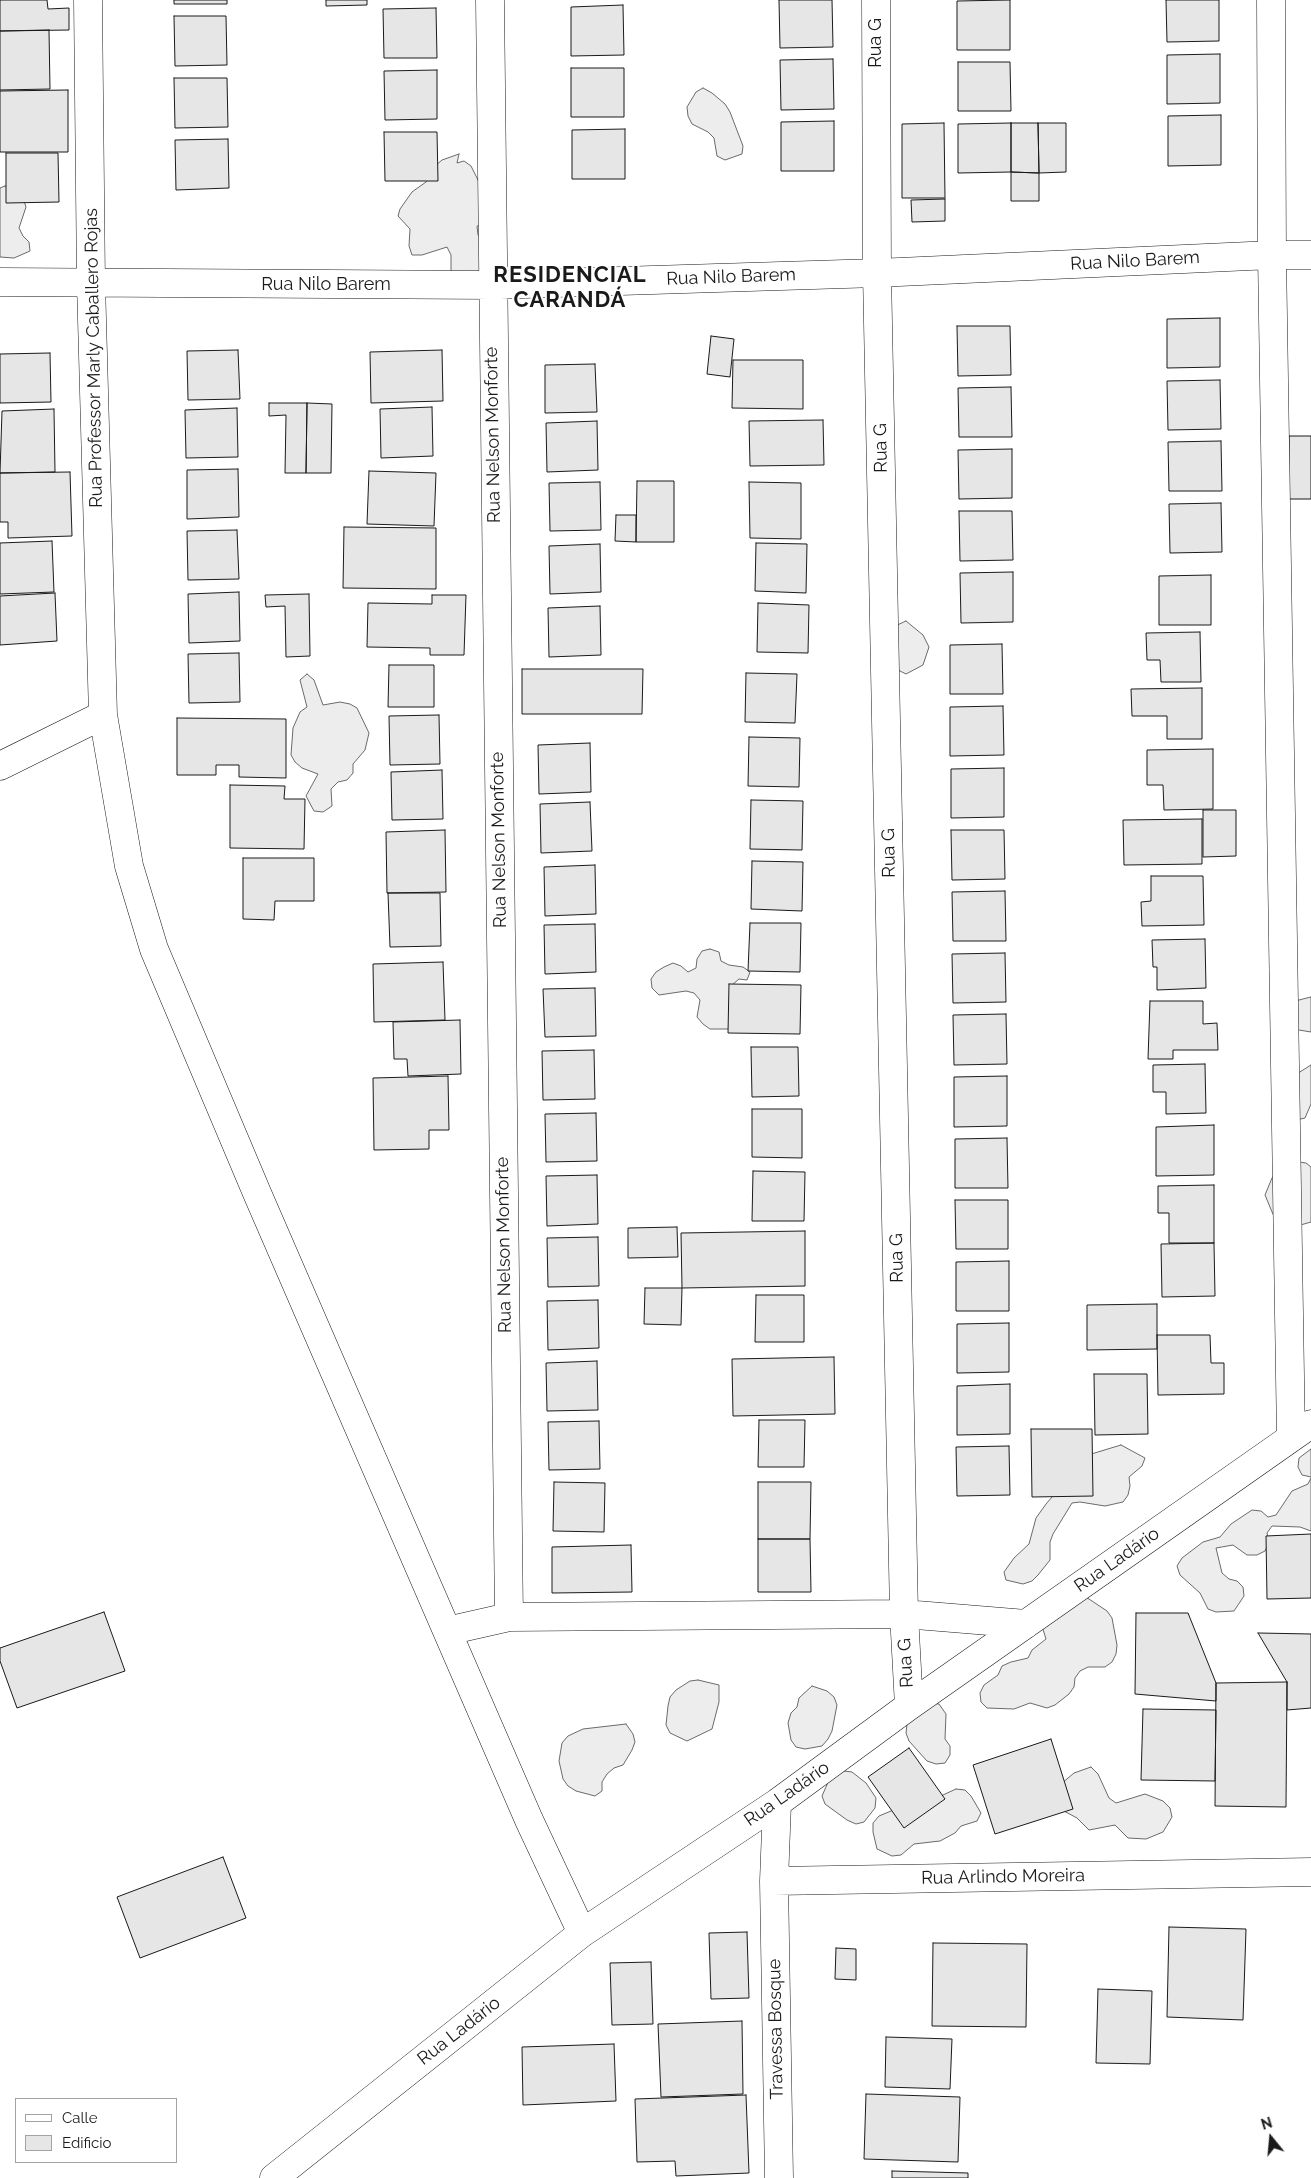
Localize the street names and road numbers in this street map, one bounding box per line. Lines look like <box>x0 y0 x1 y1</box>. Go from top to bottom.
street label: Rua G <box>865 18 887 68</box>
street label: Rua Professor Marly Caballero Rojas <box>81 208 107 508</box>
street label: Rua Nilo Barem <box>1070 247 1200 275</box>
street label: Rua Nilo Barem <box>666 264 796 290</box>
street label: Rua Nilo Barem <box>261 274 391 296</box>
street label: Rua Nelson Monforte <box>481 347 505 523</box>
street label: Rua G <box>870 423 892 473</box>
street label: Rua Nelson Monforte <box>487 752 511 928</box>
street label: Rua G <box>878 828 900 878</box>
street label: Rua Nelson Monforte <box>492 1157 516 1333</box>
street label: Rua G <box>886 1233 908 1283</box>
street label: Rua Ladário <box>1070 1523 1164 1597</box>
street label: Rua G <box>894 1638 918 1688</box>
street label: Rua Ladário <box>740 1757 834 1831</box>
street label: Rua Arlindo Moreira <box>921 1865 1085 1889</box>
street label: Travessa Bosque <box>764 1959 788 2099</box>
street label: Rua Ladário <box>413 1992 505 2070</box>

